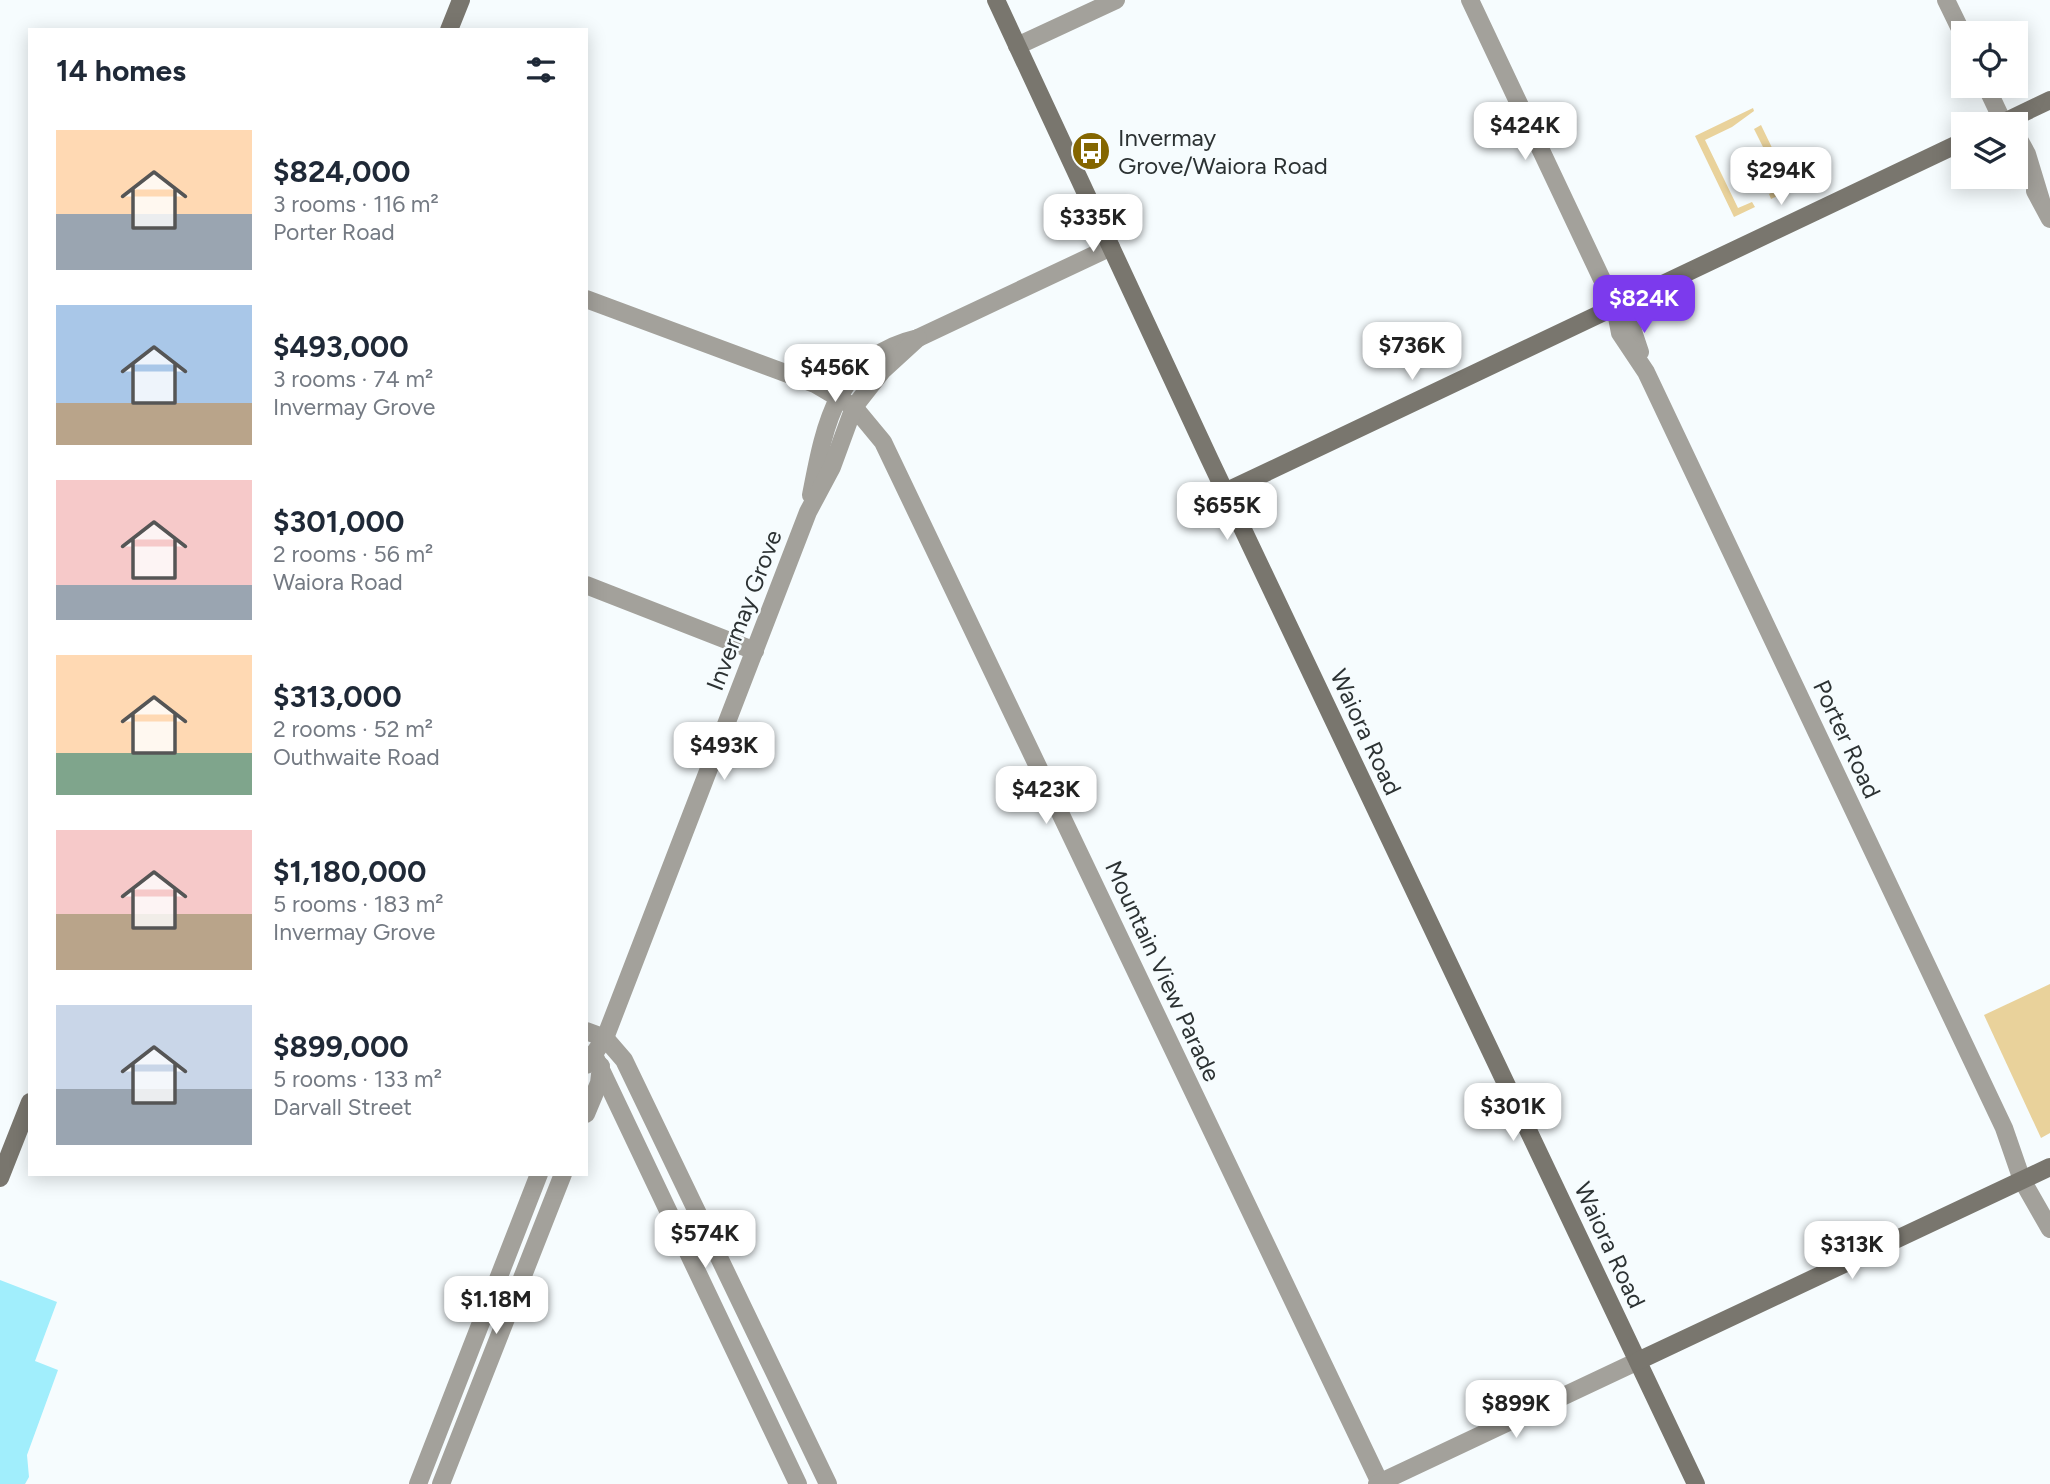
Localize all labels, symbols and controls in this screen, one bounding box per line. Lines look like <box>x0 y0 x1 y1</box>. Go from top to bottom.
map controls <box>1951 21 2028 189</box>
button: locate <box>1951 21 2028 98</box>
icon: filters <box>522 51 560 89</box>
text: 14 homes <box>56 52 186 89</box>
pin: $424K <box>1476 102 1574 162</box>
text: $424K <box>1490 111 1560 139</box>
button: layers <box>1951 112 2028 189</box>
place label: Invermay Grove/Waiora Road <box>1118 123 1328 180</box>
bus stop icon: Invermay Grove/Waiora Road <box>1070 130 1112 172</box>
pin: $294K <box>1732 148 1830 207</box>
text: $824,000 <box>273 153 410 190</box>
text: $294K <box>1746 156 1816 184</box>
icon: home <box>112 158 196 242</box>
text: 3 rooms · 116 m² <box>273 190 439 218</box>
pin: $335K <box>1044 194 1142 254</box>
text: $335K <box>1060 203 1127 231</box>
text: Porter Road <box>273 218 395 246</box>
pin: $824K <box>1595 276 1693 335</box>
text: $824K <box>1609 284 1679 312</box>
pin: $736K <box>1363 322 1461 382</box>
text: $493,000 <box>273 328 409 365</box>
text: $736K <box>1379 331 1445 359</box>
icon: home <box>112 333 196 417</box>
pin: $456K <box>786 344 884 404</box>
text: $456K <box>800 353 870 381</box>
text: 3 rooms · 74 m² <box>273 365 433 393</box>
text: Invermay Grove <box>273 393 435 421</box>
pin: $655K <box>1178 482 1276 542</box>
text: $655K <box>1193 491 1261 519</box>
text: $301,000 <box>273 503 404 540</box>
icon: home <box>112 508 196 592</box>
street label: Invermay Grove <box>700 526 788 694</box>
text: 2 rooms · 56 m² <box>273 540 433 568</box>
text: Waiora Road <box>273 568 403 596</box>
street label: Waiora Road <box>1324 665 1408 799</box>
street label: Porter Road <box>1807 675 1887 803</box>
text: $313,000 <box>273 678 402 715</box>
icon: home <box>112 683 196 767</box>
text: 2 rooms · 52 m² <box>273 715 433 743</box>
pin: $493K <box>675 722 773 782</box>
text: $493K <box>690 731 758 759</box>
text: Outhwaite Road <box>273 743 440 771</box>
pin: $423K <box>997 766 1095 826</box>
text: $423K <box>1012 775 1080 803</box>
text: $1,180,000 <box>273 853 426 890</box>
street label: Mountain View Parade <box>1099 856 1227 1086</box>
icon: home <box>112 858 196 942</box>
text: 5 rooms · 183 m² <box>273 890 444 918</box>
text: Invermay Grove <box>273 918 435 946</box>
text: $899,000 <box>273 1028 409 1065</box>
icon: home <box>112 1033 196 1117</box>
text: 5 rooms · 133 m² <box>273 1065 442 1093</box>
pin: $301K <box>1464 1084 1562 1143</box>
text: $301K <box>1480 1092 1546 1120</box>
text: Darvall Street <box>273 1093 412 1121</box>
street label: Waiora Road <box>1568 1178 1652 1312</box>
pin: $574K <box>656 1210 754 1270</box>
text: $574K <box>671 1219 739 1247</box>
pin: $313K <box>1803 1222 1901 1281</box>
text: $313K <box>1820 1230 1884 1258</box>
pin: $1.18M <box>439 1276 553 1336</box>
text: $1.18M <box>460 1285 532 1313</box>
pin: $899K <box>1467 1380 1565 1440</box>
text: $899K <box>1482 1389 1550 1417</box>

